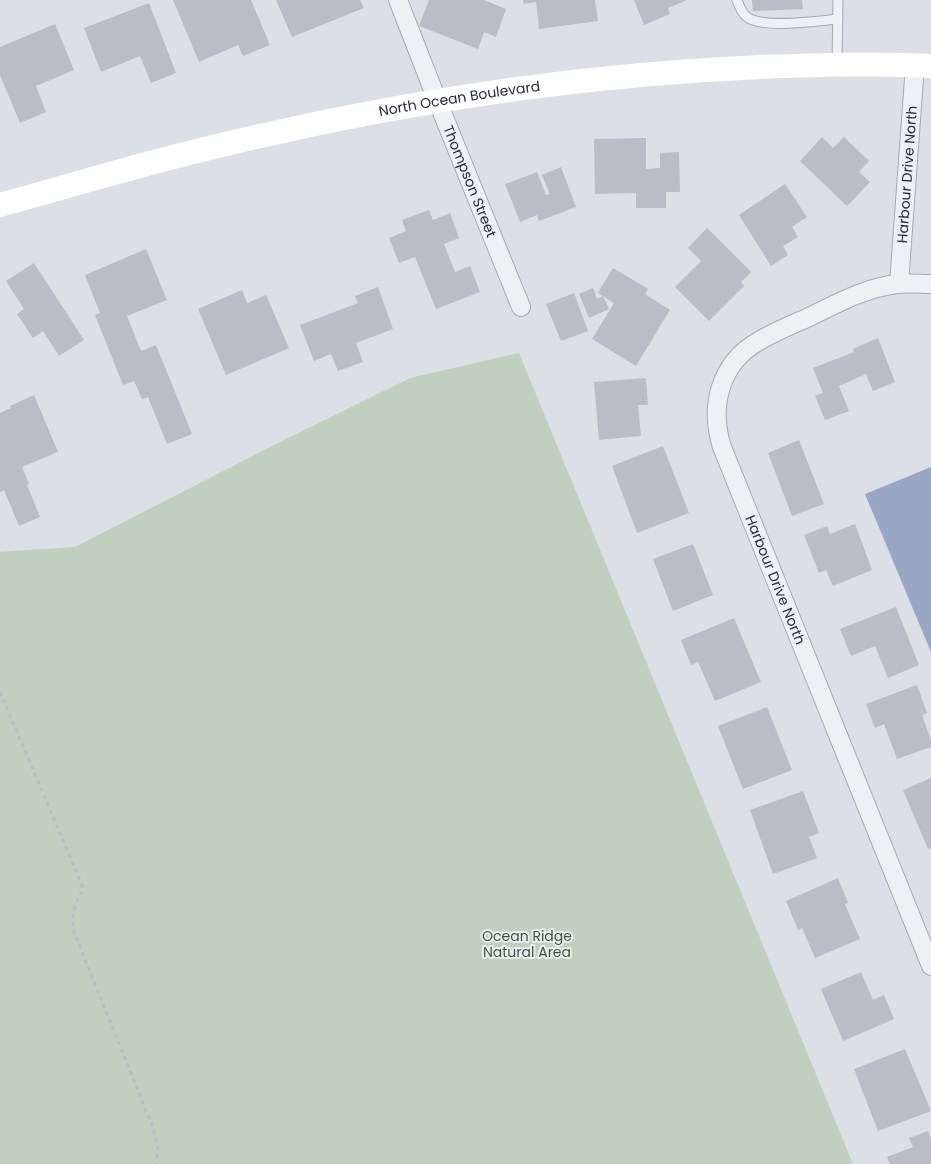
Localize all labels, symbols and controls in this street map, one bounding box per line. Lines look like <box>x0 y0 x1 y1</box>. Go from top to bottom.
street label: North Ocean Boulevard <box>377 76 541 121</box>
street label: Harbour Drive North <box>892 105 922 244</box>
street label: Thompson Street <box>438 122 502 240</box>
street label: Harbour Drive North <box>740 512 810 647</box>
park label: Ocean Ridge Natural Area <box>482 926 572 962</box>

